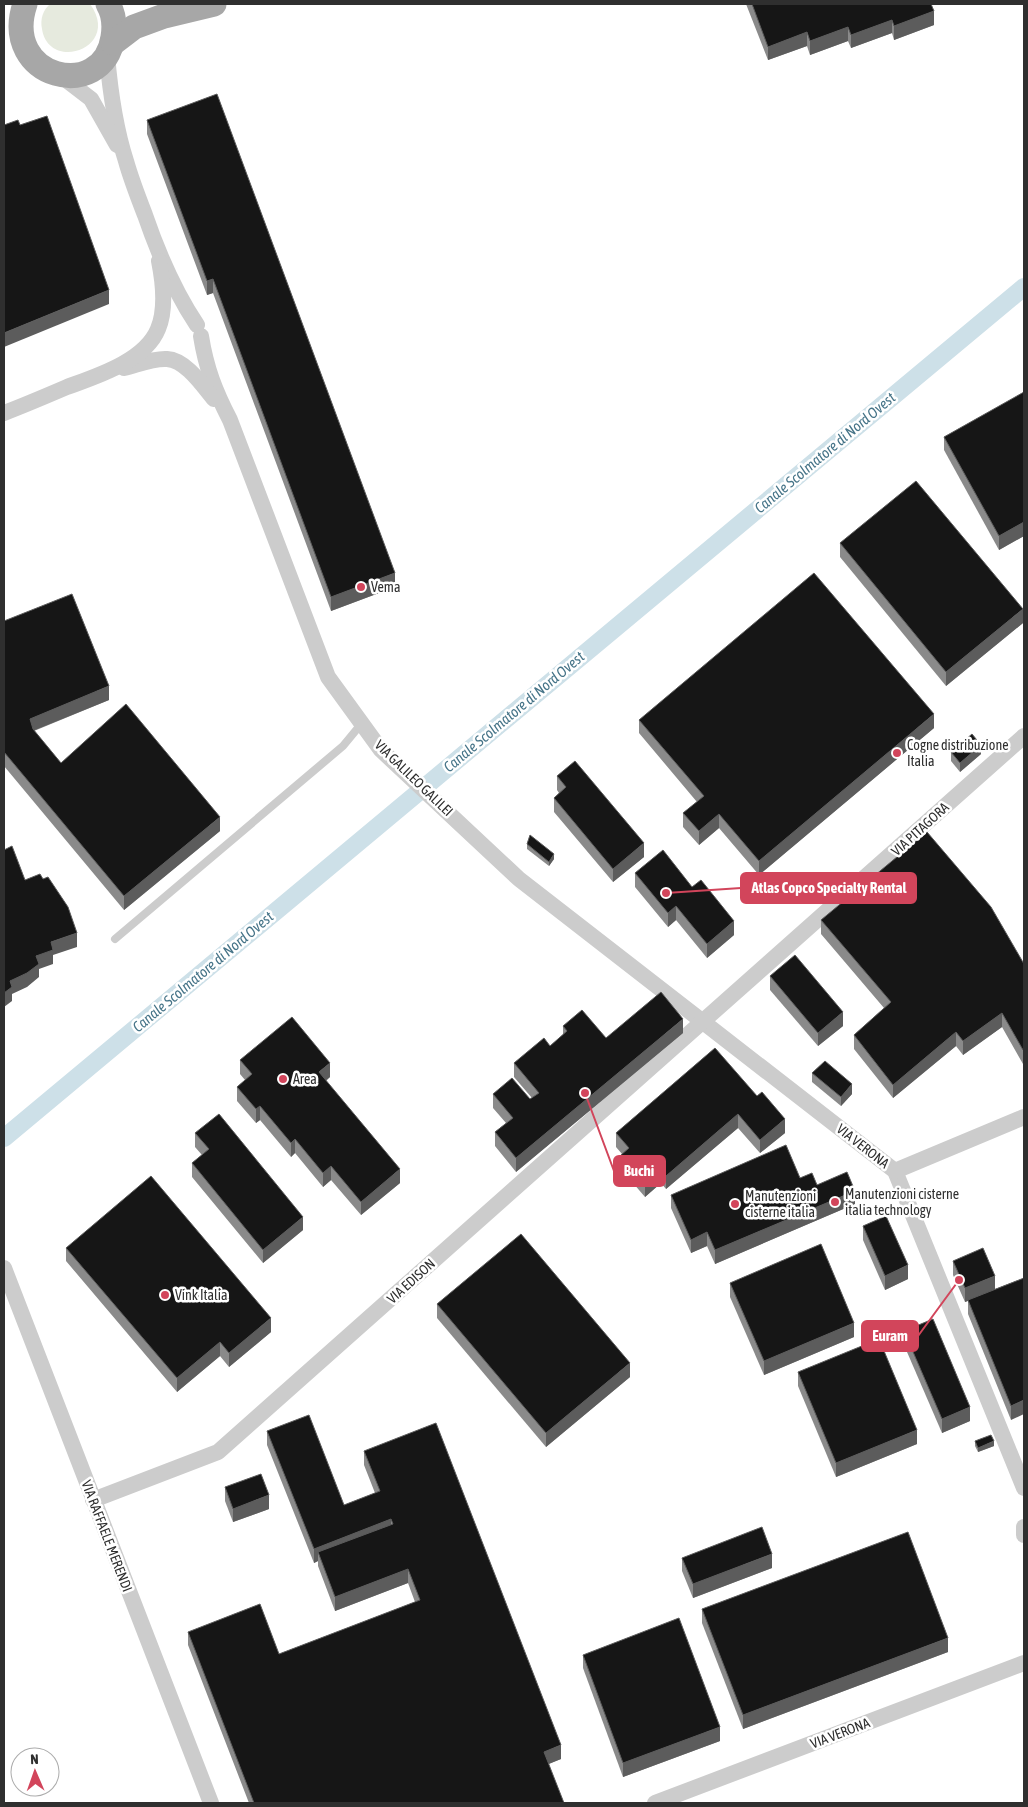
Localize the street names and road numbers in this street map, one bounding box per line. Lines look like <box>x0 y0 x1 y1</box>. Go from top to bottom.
street label: VIA GALILEO GALILEI <box>372 737 456 819</box>
street label: VIA PITAGORA <box>888 799 952 859</box>
street label: VIA VERONA <box>834 1121 893 1172</box>
street label: VIA EDISON <box>384 1255 438 1307</box>
street label: VIA RAFFAELE MERENDI <box>78 1478 136 1594</box>
street label: VIA VERONA <box>808 1714 872 1752</box>

